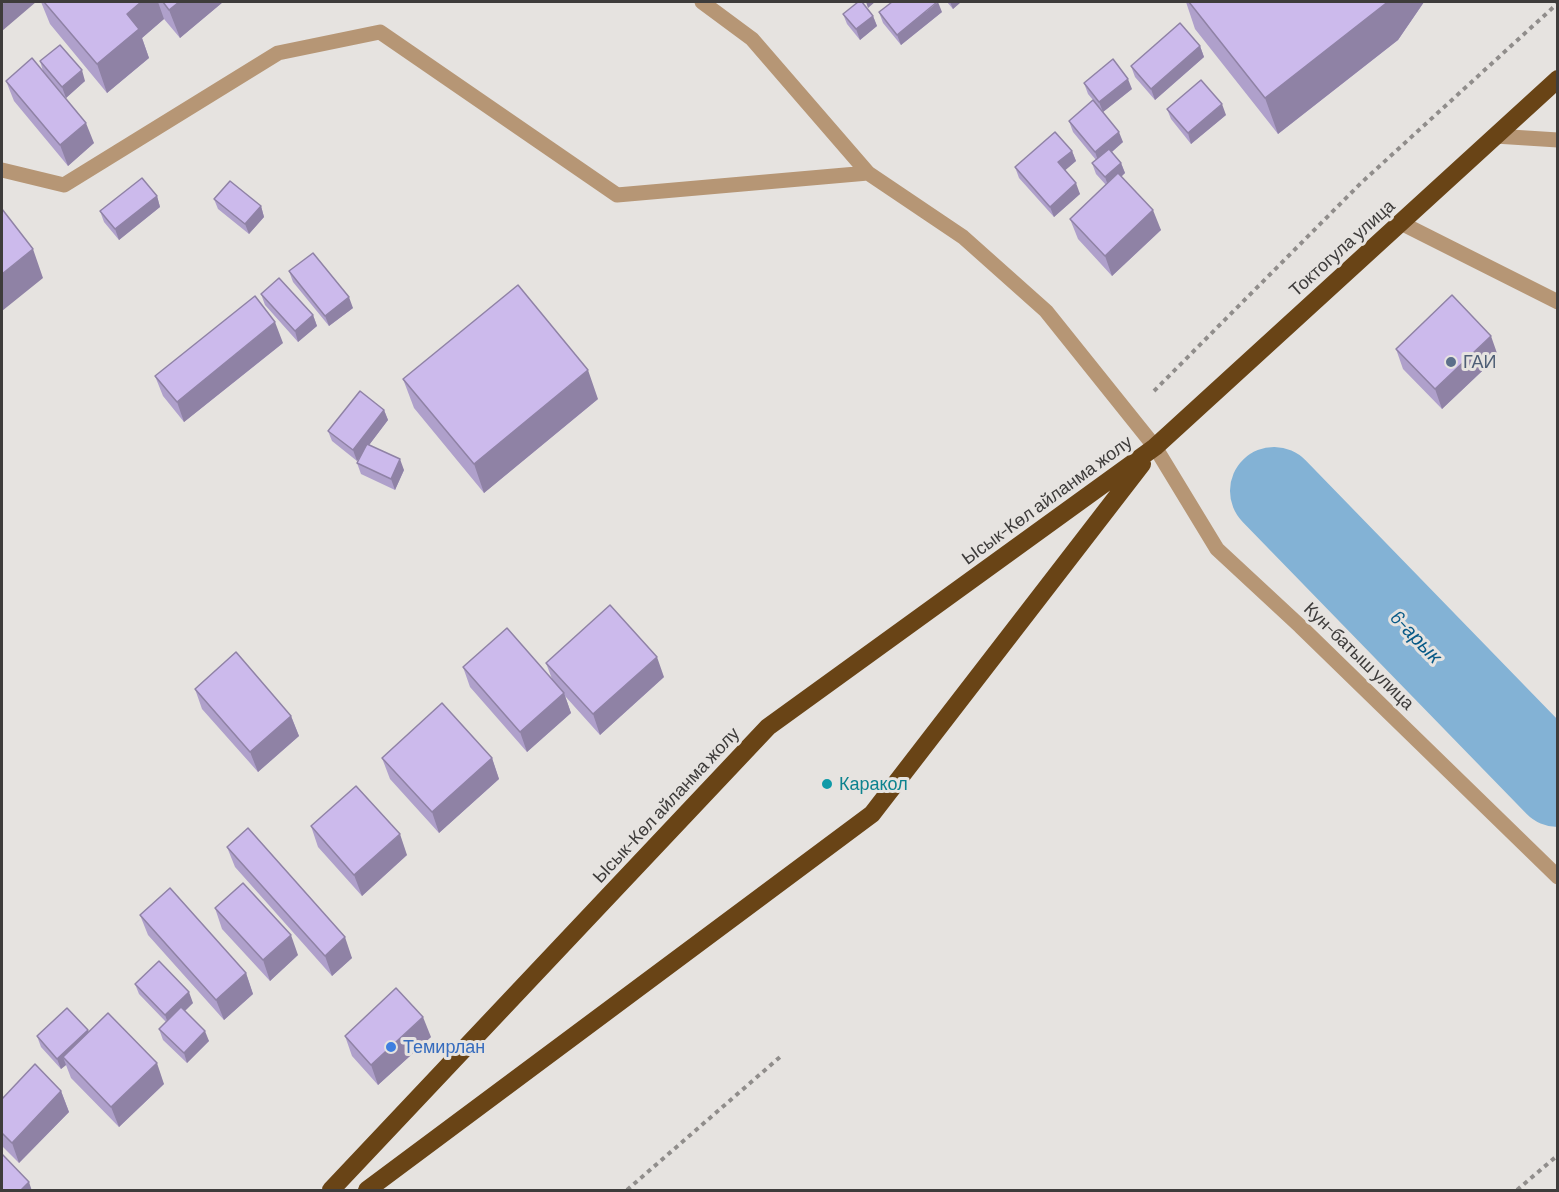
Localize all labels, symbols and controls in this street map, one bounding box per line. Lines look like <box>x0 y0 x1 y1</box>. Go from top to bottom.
street label: Токтогула улица <box>1285 195 1399 301</box>
place label: ГАИ <box>1463 351 1496 373</box>
marker: ГАИ <box>1444 355 1458 369</box>
street label: Ысык-Көл айланма жолу <box>958 431 1136 569</box>
street label: Кун-батыш улица <box>1299 598 1419 714</box>
water label: 6-арык <box>1385 606 1447 668</box>
street label: Ысык-Көл айланма жолу <box>588 723 744 887</box>
place label: Каракол <box>839 773 908 795</box>
marker: Каракол <box>820 777 834 791</box>
place label: Темирлан <box>403 1036 485 1058</box>
marker: Темирлан <box>384 1040 398 1054</box>

